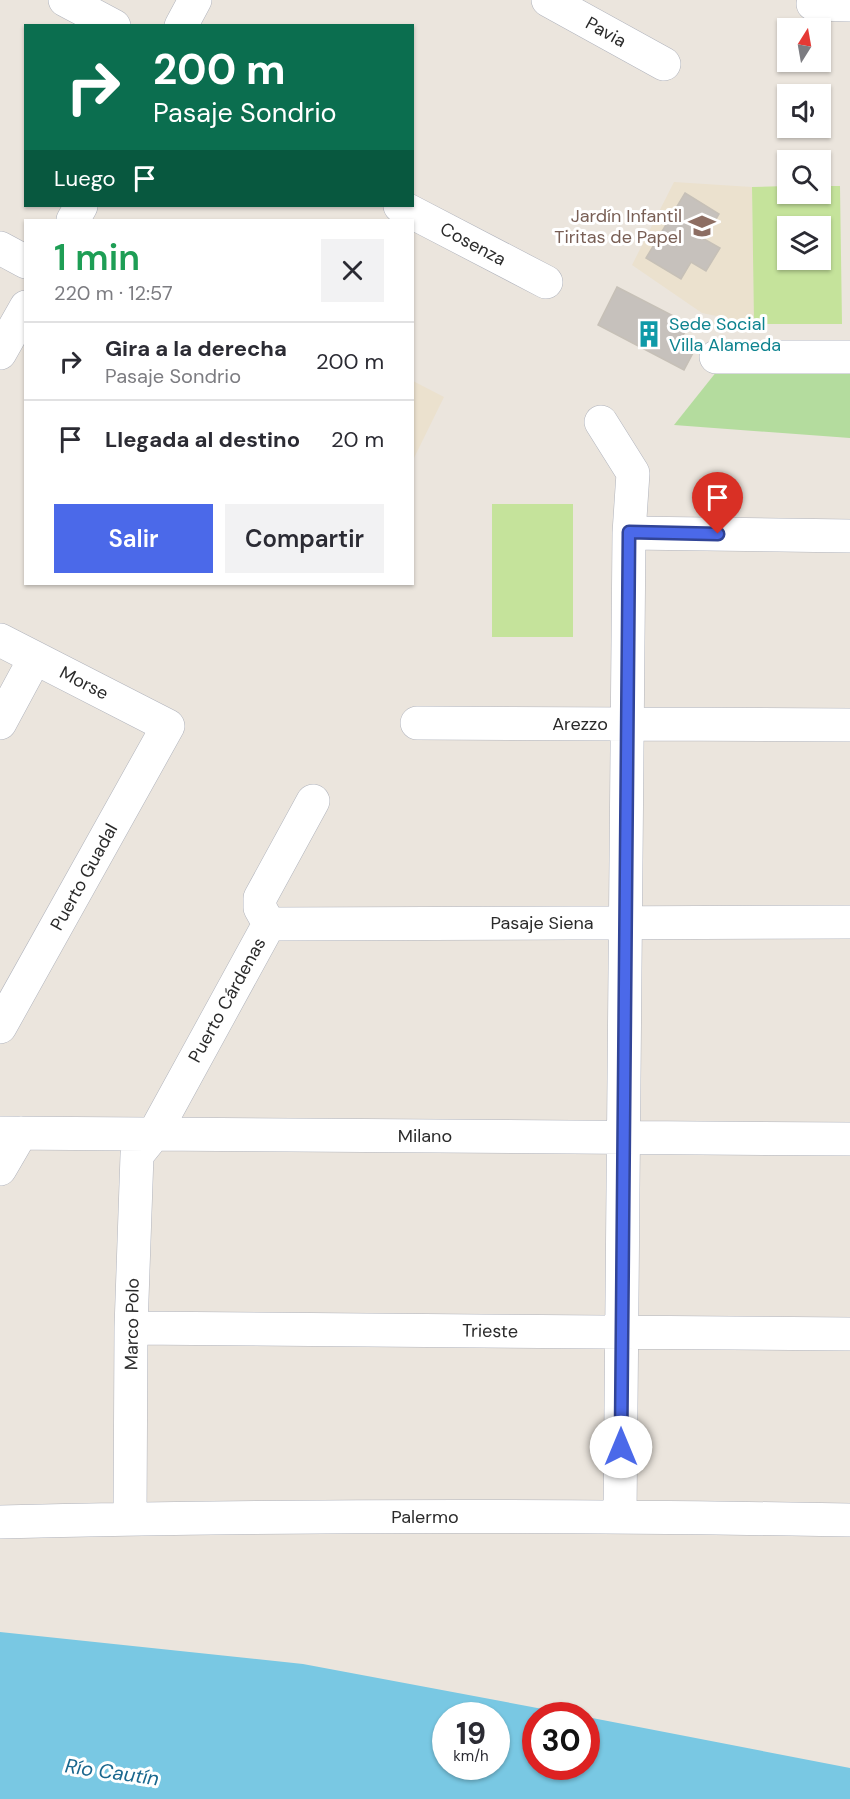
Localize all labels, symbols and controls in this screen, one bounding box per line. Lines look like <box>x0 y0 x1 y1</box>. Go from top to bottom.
street label: Pavia <box>581 11 631 53</box>
north arrow <box>777 18 831 72</box>
map controls <box>777 18 831 270</box>
text: 200 m <box>153 42 286 97</box>
icon: right <box>54 48 132 126</box>
button: sound <box>777 84 831 138</box>
text: Pasaje Sondrio <box>153 95 337 130</box>
button: search <box>777 150 831 204</box>
icon: arrive <box>128 162 161 195</box>
text: Luego <box>54 164 116 193</box>
place label: Jardín Infantil Tiritas de Papel <box>554 204 682 249</box>
school or university icon: Jardín Infantil Tiritas de Papel <box>687 211 717 241</box>
button: layers <box>777 216 831 270</box>
street label: Cosenza <box>436 217 510 271</box>
text: 1 min <box>54 234 140 281</box>
button: close <box>321 239 384 302</box>
text: 220 m · 12:57 <box>54 280 173 306</box>
place label: Sede Social Villa Alameda <box>669 312 781 357</box>
building icon: Sede Social Villa Alameda <box>634 319 664 349</box>
text: Gira a la derecha <box>105 334 287 363</box>
icon: right <box>54 345 87 378</box>
text: 200 m <box>316 347 384 376</box>
text: Pasaje Sondrio <box>105 363 241 389</box>
icon: arrive <box>54 423 87 456</box>
text: Llegada al destino <box>105 425 300 454</box>
text: 20 m <box>331 425 384 454</box>
pin <box>692 472 743 534</box>
icon: arrive <box>701 481 734 514</box>
button: Salir <box>54 504 213 573</box>
button: Compartir <box>225 504 384 573</box>
street label: Morse <box>56 661 112 705</box>
street label: Arezzo <box>552 712 608 736</box>
street label: Puerto Guadal <box>45 819 123 935</box>
street label: Pasaje Siena <box>490 911 594 935</box>
street label: Puerto Cárdenas <box>183 933 271 1067</box>
street label: Milano <box>398 1124 452 1148</box>
street label: Marco Polo <box>119 1278 145 1370</box>
street label: Trieste <box>462 1319 518 1343</box>
position arrow <box>589 1415 653 1479</box>
street label: Palermo <box>391 1505 459 1529</box>
speed limit sign: 30 <box>522 1702 600 1780</box>
text: 19 <box>456 1714 486 1753</box>
text: km/h <box>453 1746 489 1766</box>
water label: Río Cautín <box>63 1753 161 1791</box>

